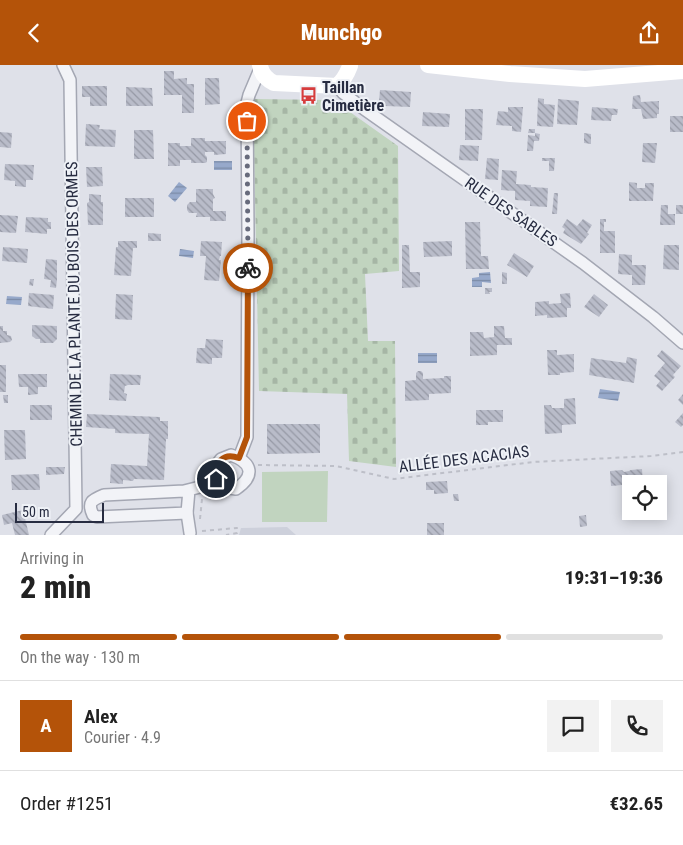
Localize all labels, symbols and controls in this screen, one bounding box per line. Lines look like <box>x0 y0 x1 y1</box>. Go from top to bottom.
icon: back <box>20 19 48 47</box>
icon: share <box>635 19 663 47</box>
text: Munchgo <box>301 20 382 45</box>
place label: Taillan Cimetière <box>322 78 384 115</box>
bus stop icon: Taillan Cimetière <box>298 86 318 106</box>
pin <box>226 100 268 142</box>
icon: bag <box>233 107 261 135</box>
street label: CHEMIN DE LA PLANTE DU BOIS DES ORMES <box>62 161 86 447</box>
street label: RUE DES SABLES <box>461 173 561 251</box>
courier <box>223 243 273 293</box>
icon: bike <box>234 254 262 282</box>
street label: ALLÉE DES ACACIAS <box>398 442 530 476</box>
pin <box>195 458 237 500</box>
icon: home <box>202 465 230 493</box>
map controls <box>622 475 667 520</box>
button: locate <box>622 475 667 520</box>
scale bar <box>15 500 104 523</box>
text: 50 m <box>22 504 50 520</box>
text: Arriving in <box>20 549 84 568</box>
text: 19:31–19:36 <box>565 566 663 589</box>
text: 2 min <box>20 568 91 606</box>
text: On the way · 130 m <box>20 648 140 667</box>
button: chat <box>547 700 599 752</box>
button: phone <box>611 700 663 752</box>
text: Alex <box>84 705 118 728</box>
text: A <box>40 714 52 737</box>
text: Courier · 4.9 <box>84 728 161 747</box>
text: Order #1251 <box>20 792 113 815</box>
text: €32.65 <box>609 792 663 815</box>

